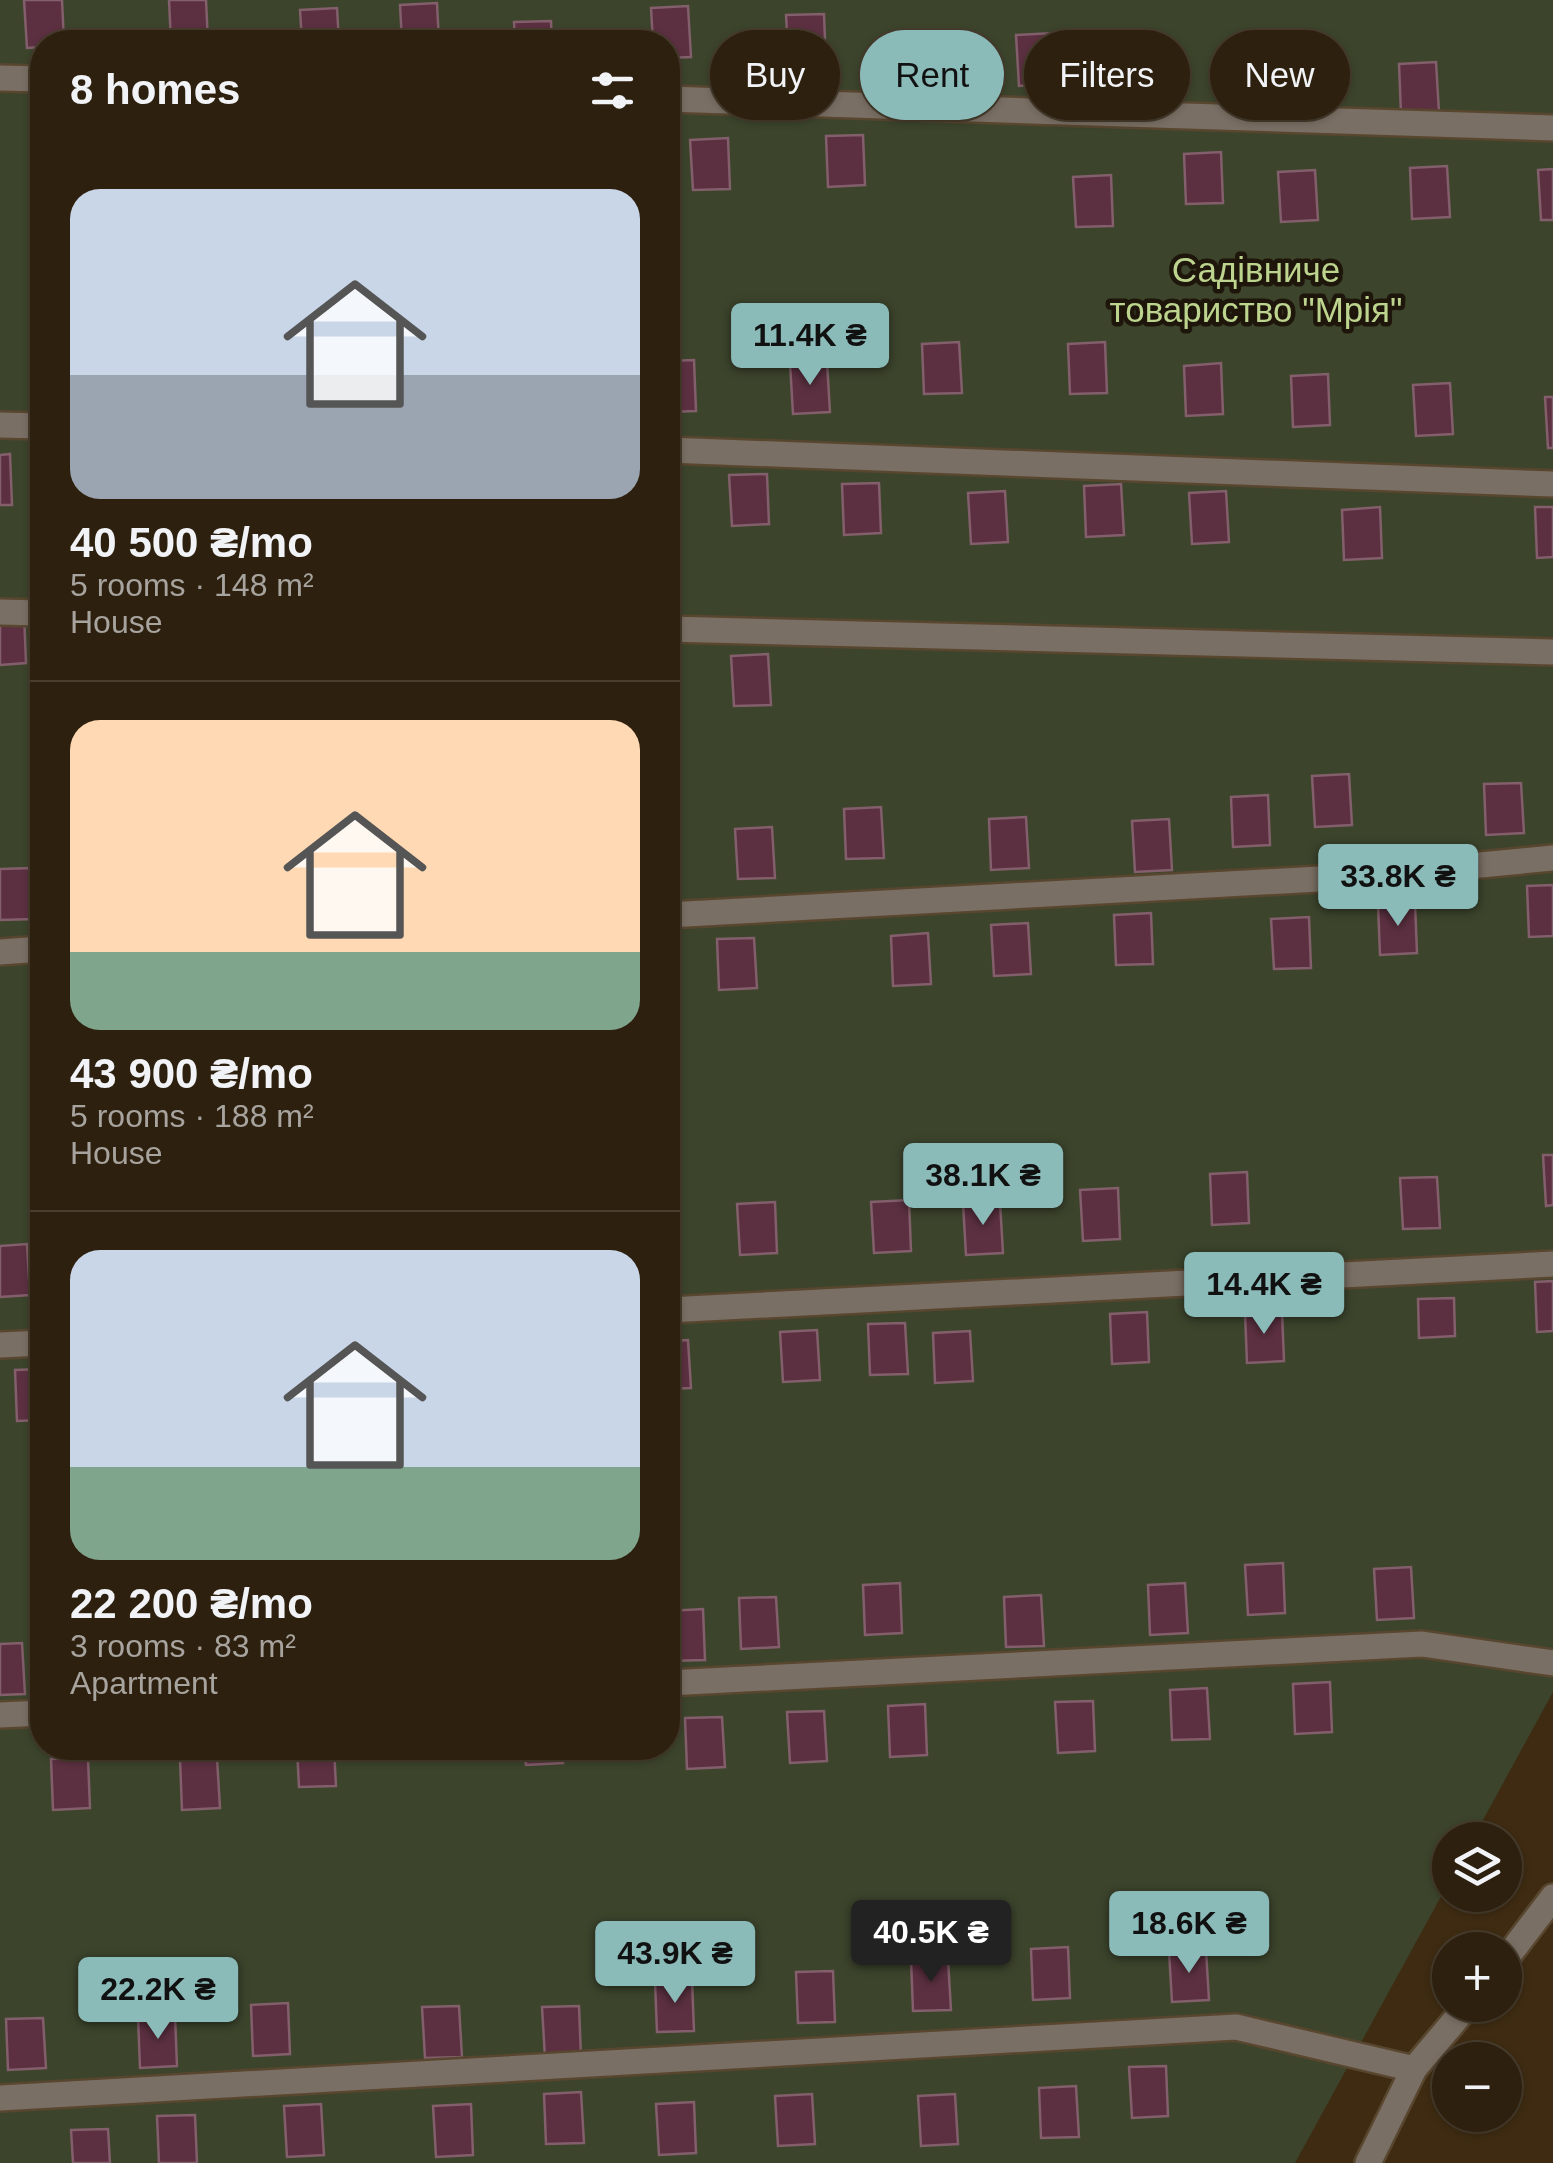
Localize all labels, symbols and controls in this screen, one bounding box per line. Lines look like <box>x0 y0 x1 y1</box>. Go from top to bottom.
chip: Buy <box>710 30 840 120</box>
chip: Rent <box>860 30 1004 120</box>
chip: Filters <box>1024 30 1190 120</box>
chip: New <box>1210 30 1350 120</box>
icon: filters <box>585 63 640 118</box>
text: 8 homes <box>70 66 240 113</box>
park label: Садівниче товариство "Мрія" <box>1110 250 1402 329</box>
icon: home <box>265 254 445 434</box>
pin: 11.4K ₴ <box>718 303 902 388</box>
text: 11.4K ₴ <box>753 317 867 353</box>
text: 40 500 ₴/mo <box>70 519 313 566</box>
text: 5 rooms · 148 m² <box>70 567 314 603</box>
text: House <box>70 604 163 640</box>
icon: home <box>265 785 445 965</box>
pin: 33.8K ₴ <box>1306 844 1490 929</box>
text: 33.8K ₴ <box>1340 858 1456 894</box>
text: 43 900 ₴/mo <box>70 1050 313 1097</box>
text: 5 rooms · 188 m² <box>70 1098 314 1134</box>
text: House <box>70 1135 163 1171</box>
pin: 38.1K ₴ <box>891 1143 1075 1228</box>
text: 38.1K ₴ <box>925 1157 1041 1193</box>
pin: 14.4K ₴ <box>1172 1252 1356 1337</box>
text: 14.4K ₴ <box>1206 1266 1322 1302</box>
icon: home <box>265 1315 445 1495</box>
text: 22 200 ₴/mo <box>70 1580 313 1627</box>
text: 3 rooms · 83 m² <box>70 1628 296 1664</box>
text: Apartment <box>70 1665 218 1701</box>
map controls <box>1432 1822 1522 2132</box>
button: layers <box>1432 1822 1522 1912</box>
pin: 18.6K ₴ <box>1097 1891 1281 1976</box>
pin: 40.5K ₴ <box>839 1900 1023 1985</box>
text: 18.6K ₴ <box>1131 1905 1247 1941</box>
text: 40.5K ₴ <box>873 1914 989 1950</box>
pin: 43.9K ₴ <box>583 1921 767 2006</box>
button: + <box>1432 1932 1522 2022</box>
text: 43.9K ₴ <box>617 1935 733 1971</box>
pin: 22.2K ₴ <box>66 1957 250 2042</box>
text: 22.2K ₴ <box>100 1971 216 2007</box>
button: − <box>1432 2042 1522 2132</box>

